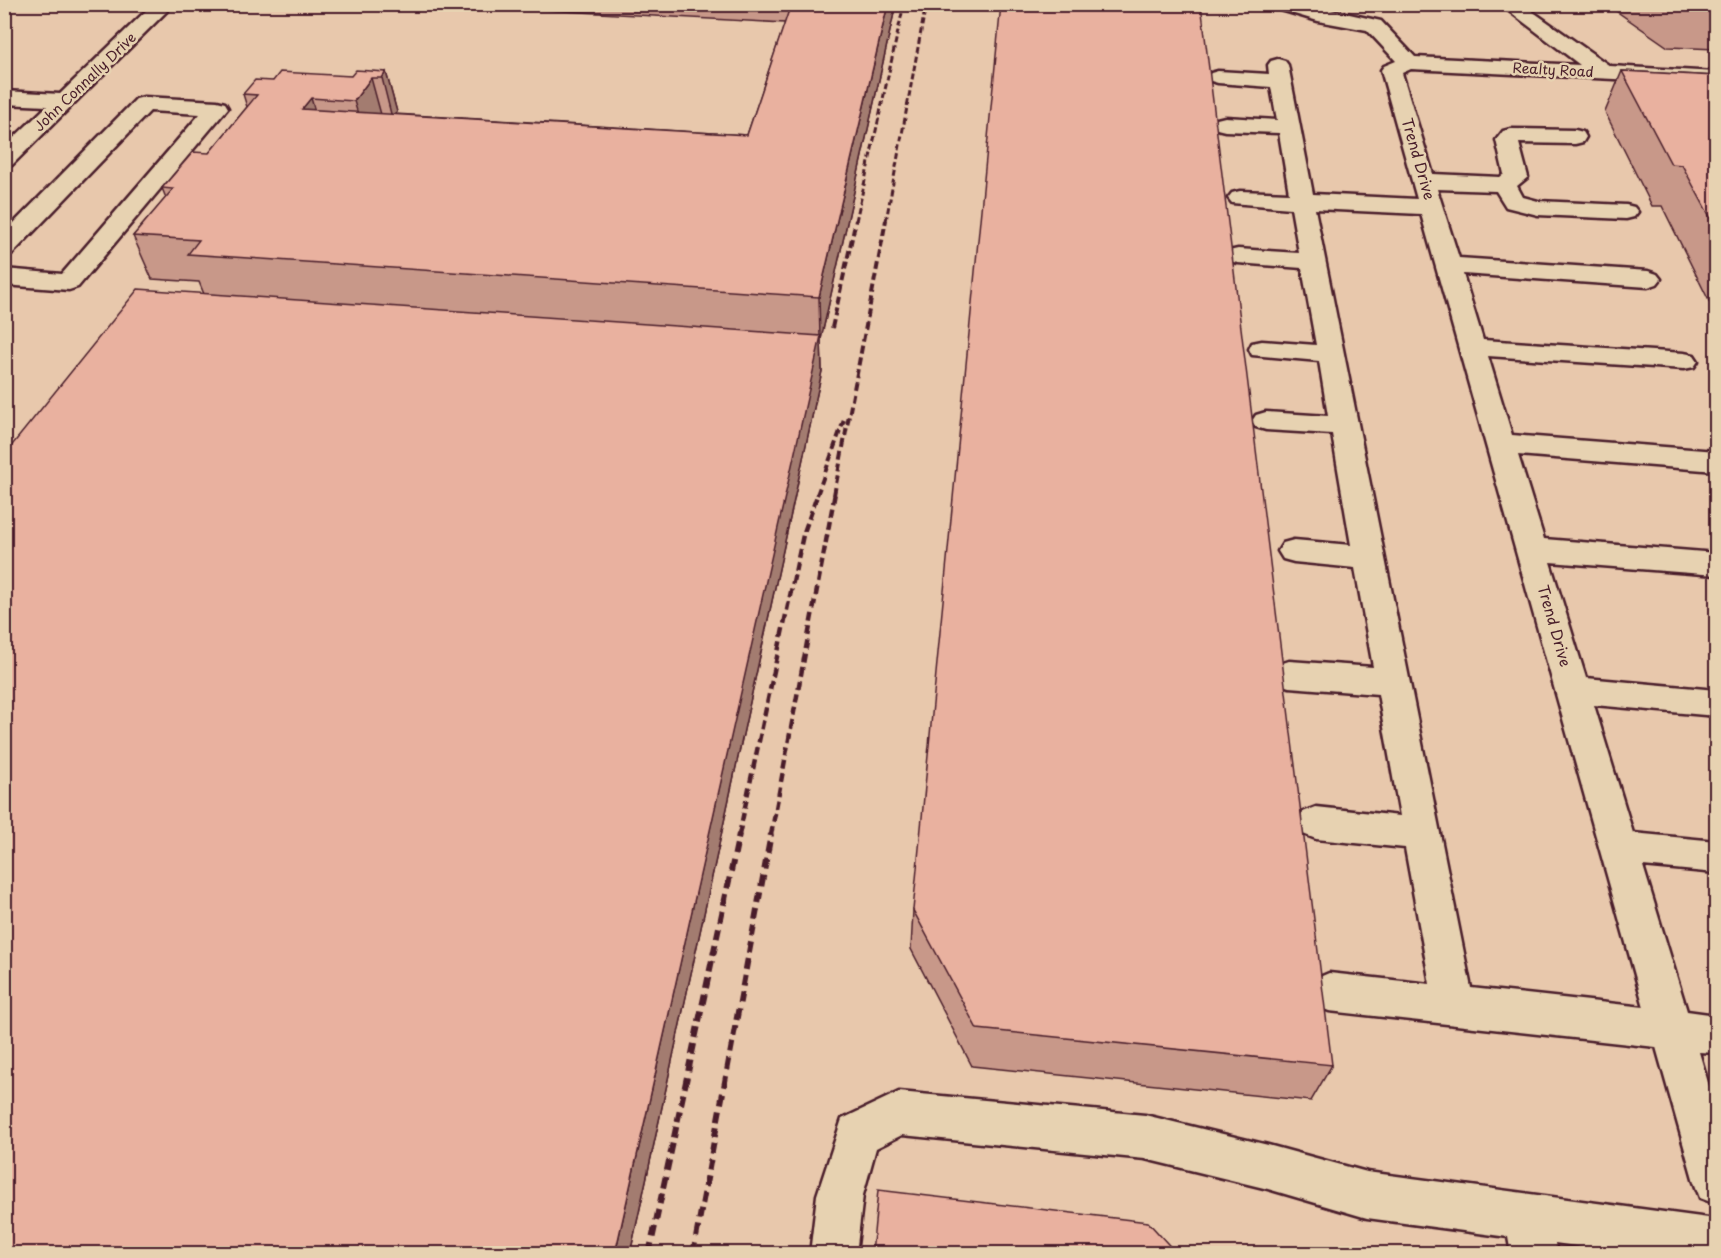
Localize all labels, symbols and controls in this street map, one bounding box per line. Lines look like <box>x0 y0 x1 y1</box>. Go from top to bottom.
street label: John Connally Drive <box>29 27 141 136</box>
street label: Realty Road <box>1512 57 1594 82</box>
street label: Trend Drive <box>1397 115 1442 202</box>
street label: Trend Drive <box>1533 582 1578 669</box>

